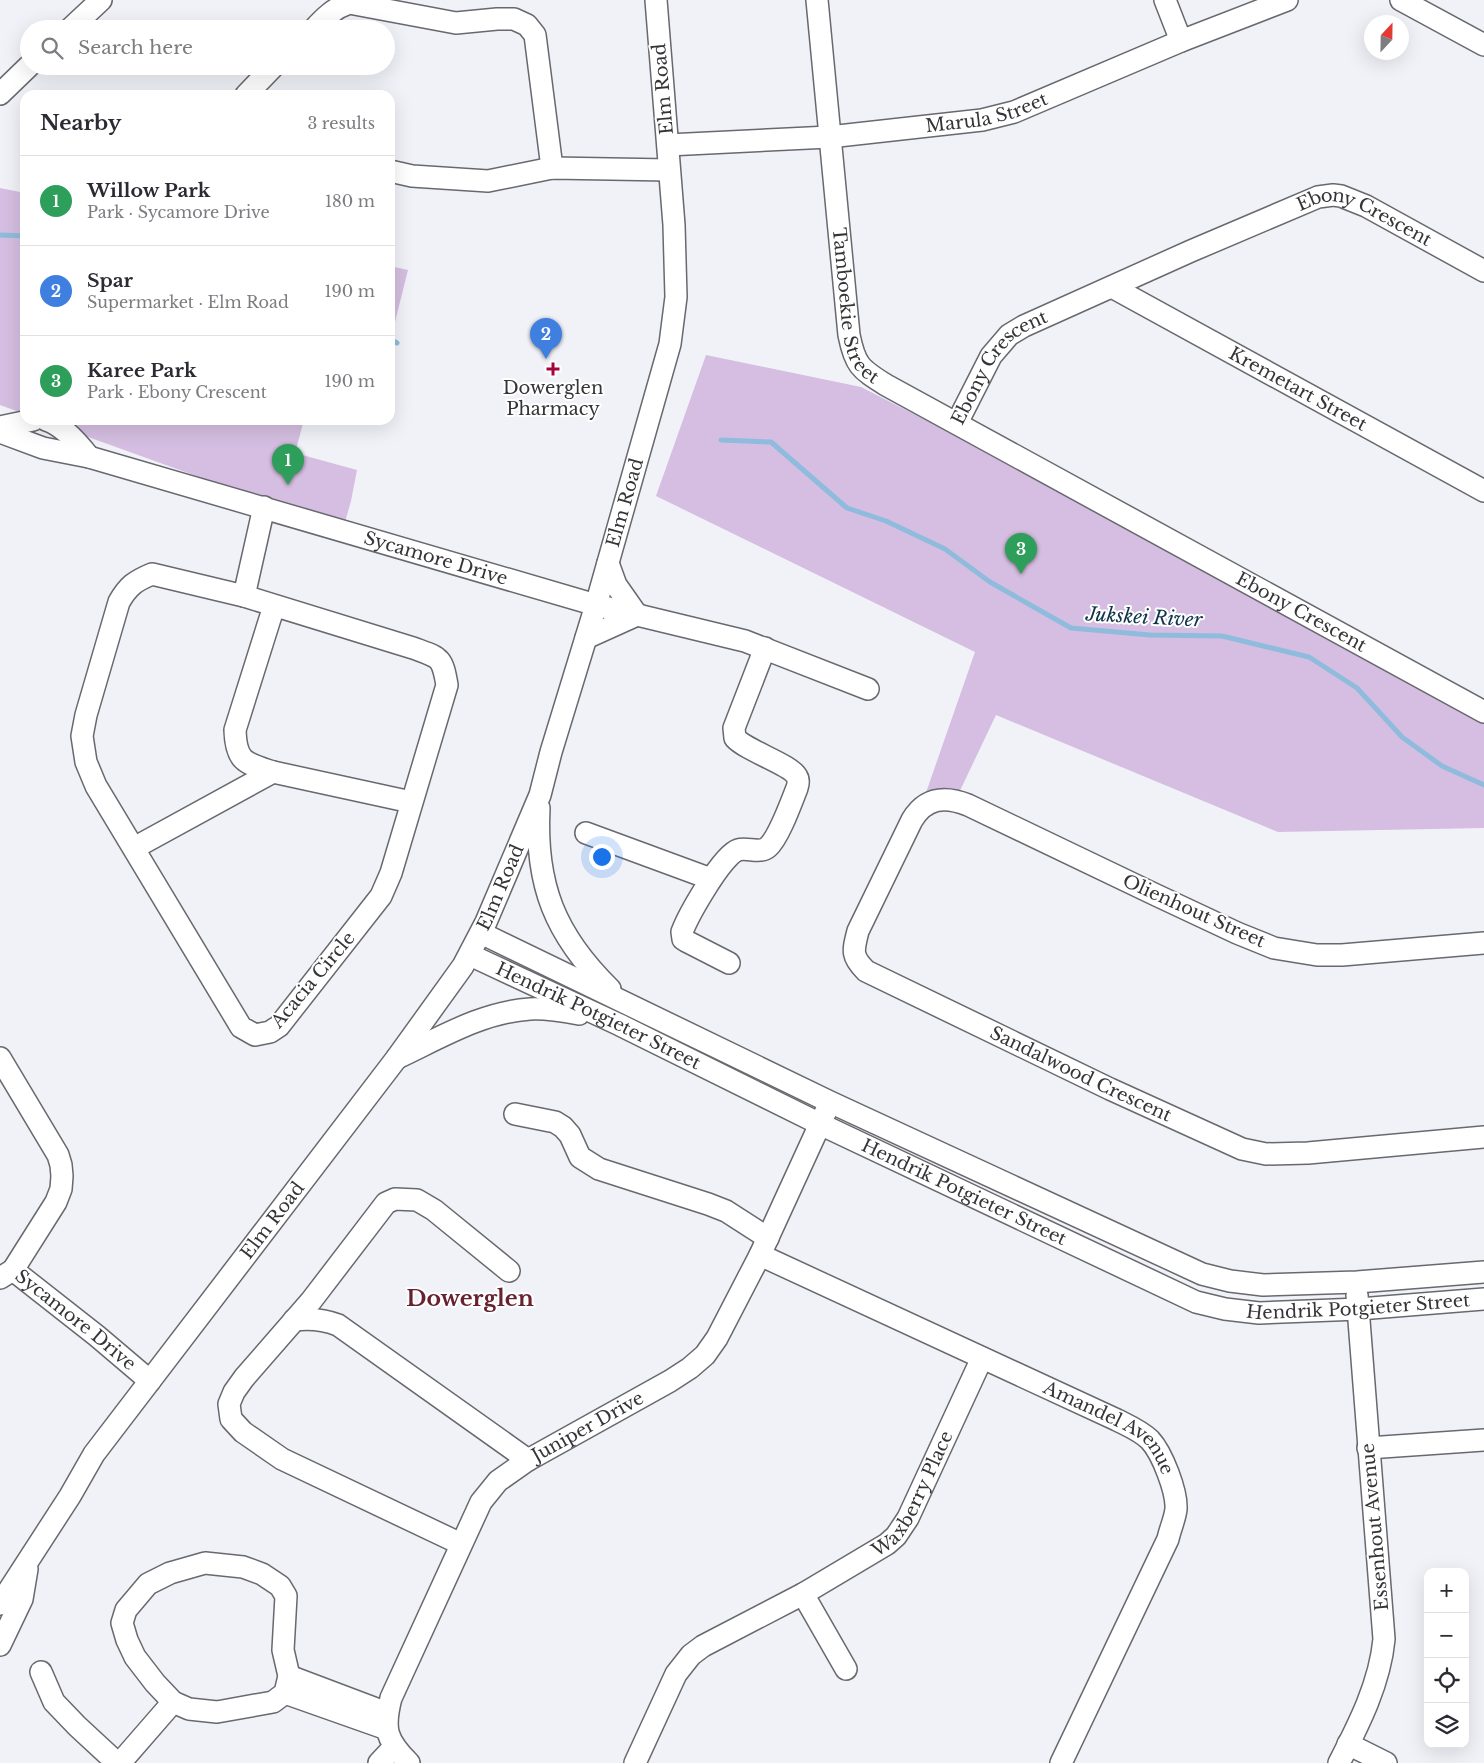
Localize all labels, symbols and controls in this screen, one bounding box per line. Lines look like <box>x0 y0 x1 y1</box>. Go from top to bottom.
north arrow <box>1364 15 1409 60</box>
search box <box>20 20 395 75</box>
icon: search <box>38 34 66 62</box>
text: Search here <box>78 36 193 59</box>
street label: Elm Road <box>648 43 678 135</box>
street label: Marula Street <box>924 88 1051 137</box>
text: Nearby <box>40 110 121 136</box>
text: 3 results <box>307 113 375 133</box>
text: Willow Park <box>87 179 210 202</box>
street label: Ebony Crescent <box>1293 184 1436 251</box>
text: 1 <box>53 191 59 211</box>
text: 180 m <box>325 191 375 211</box>
text: Park · Sycamore Drive <box>87 202 270 222</box>
street label: Tamboekie Street <box>828 227 883 389</box>
text: Spar <box>87 269 133 292</box>
text: 2 <box>51 281 61 301</box>
text: 190 m <box>324 281 375 301</box>
text: Supermarket · Elm Road <box>87 292 289 312</box>
street label: Ebony Crescent <box>947 306 1051 429</box>
pin: 2 <box>530 318 562 359</box>
street label: Kremetart Street <box>1225 342 1371 436</box>
text: Karee Park <box>87 359 197 382</box>
marker: Dowerglen Pharmacy <box>547 363 559 375</box>
text: 3 <box>51 371 61 391</box>
text: 190 m <box>324 371 375 391</box>
place label: Dowerglen Pharmacy <box>503 377 603 420</box>
text: Park · Ebony Crescent <box>87 382 267 402</box>
pin: 1 <box>272 444 304 485</box>
street label: Elm Road <box>602 456 648 550</box>
street label: Sycamore Drive <box>361 527 510 590</box>
pin: 3 <box>1005 533 1037 574</box>
street label: Ebony Crescent <box>1232 568 1370 657</box>
water label: Jukskei River <box>1084 602 1204 632</box>
street label: Elm Road <box>472 841 529 934</box>
your location <box>589 844 615 870</box>
street label: Olienhout Street <box>1119 870 1269 952</box>
street label: Acacia Circle <box>266 927 360 1033</box>
street label: Hendrik Potgieter Street <box>492 958 704 1074</box>
street label: Sandalwood Crescent <box>986 1022 1175 1127</box>
street label: Hendrik Potgieter Street <box>858 1134 1070 1250</box>
street label: Elm Road <box>236 1178 309 1263</box>
street label: Sycamore Drive <box>11 1265 140 1375</box>
district label: Dowerglen <box>406 1285 534 1312</box>
street label: Hendrik Potgieter Street <box>1245 1289 1471 1324</box>
street label: Amandel Avenue <box>1039 1376 1179 1478</box>
street label: Juniper Drive <box>526 1387 648 1468</box>
street label: Waxberry Place <box>867 1427 958 1562</box>
street label: Essenhout Avenue <box>1357 1442 1393 1612</box>
map controls <box>1424 1568 1469 1748</box>
button: + <box>1424 1568 1469 1613</box>
button: − <box>1424 1613 1469 1658</box>
button: locate <box>1424 1658 1469 1703</box>
button: layers <box>1424 1703 1469 1748</box>

